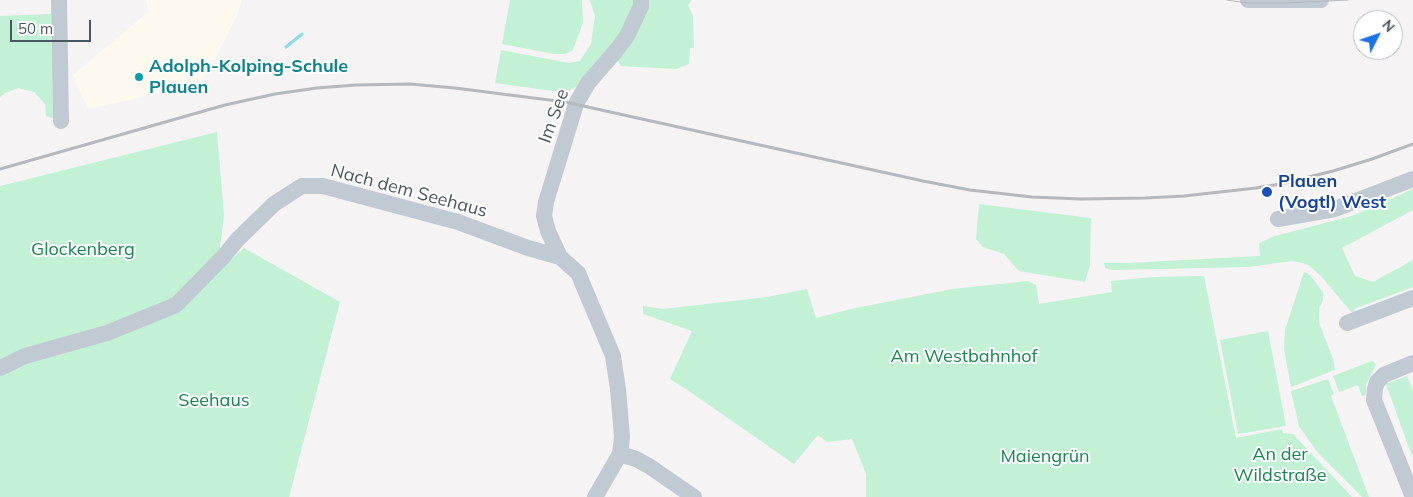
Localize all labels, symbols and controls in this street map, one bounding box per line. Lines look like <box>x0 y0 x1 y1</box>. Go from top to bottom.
scale bar <box>12 10 94 42</box>
north arrow <box>1353 10 1403 60</box>
text: N <box>1378 16 1399 36</box>
text: 50 m <box>18 19 53 38</box>
place label: Adolph-Kolping-Schule Plauen <box>149 56 348 98</box>
marker: Adolph-Kolping-Schule Plauen <box>133 71 145 83</box>
street label: Im See <box>534 86 574 146</box>
street label: Nach dem Seehaus <box>328 160 490 222</box>
place label: Plauen (Vogtl) West <box>1278 171 1386 213</box>
marker: Plauen (Vogtl) West <box>1260 185 1274 199</box>
park label: Glockenberg <box>31 239 135 261</box>
park label: Am Westbahnhof <box>890 346 1038 368</box>
park label: Seehaus <box>178 390 250 412</box>
park label: An der Wildstraße <box>1234 444 1326 486</box>
park label: Maiengrün <box>1000 446 1090 468</box>

